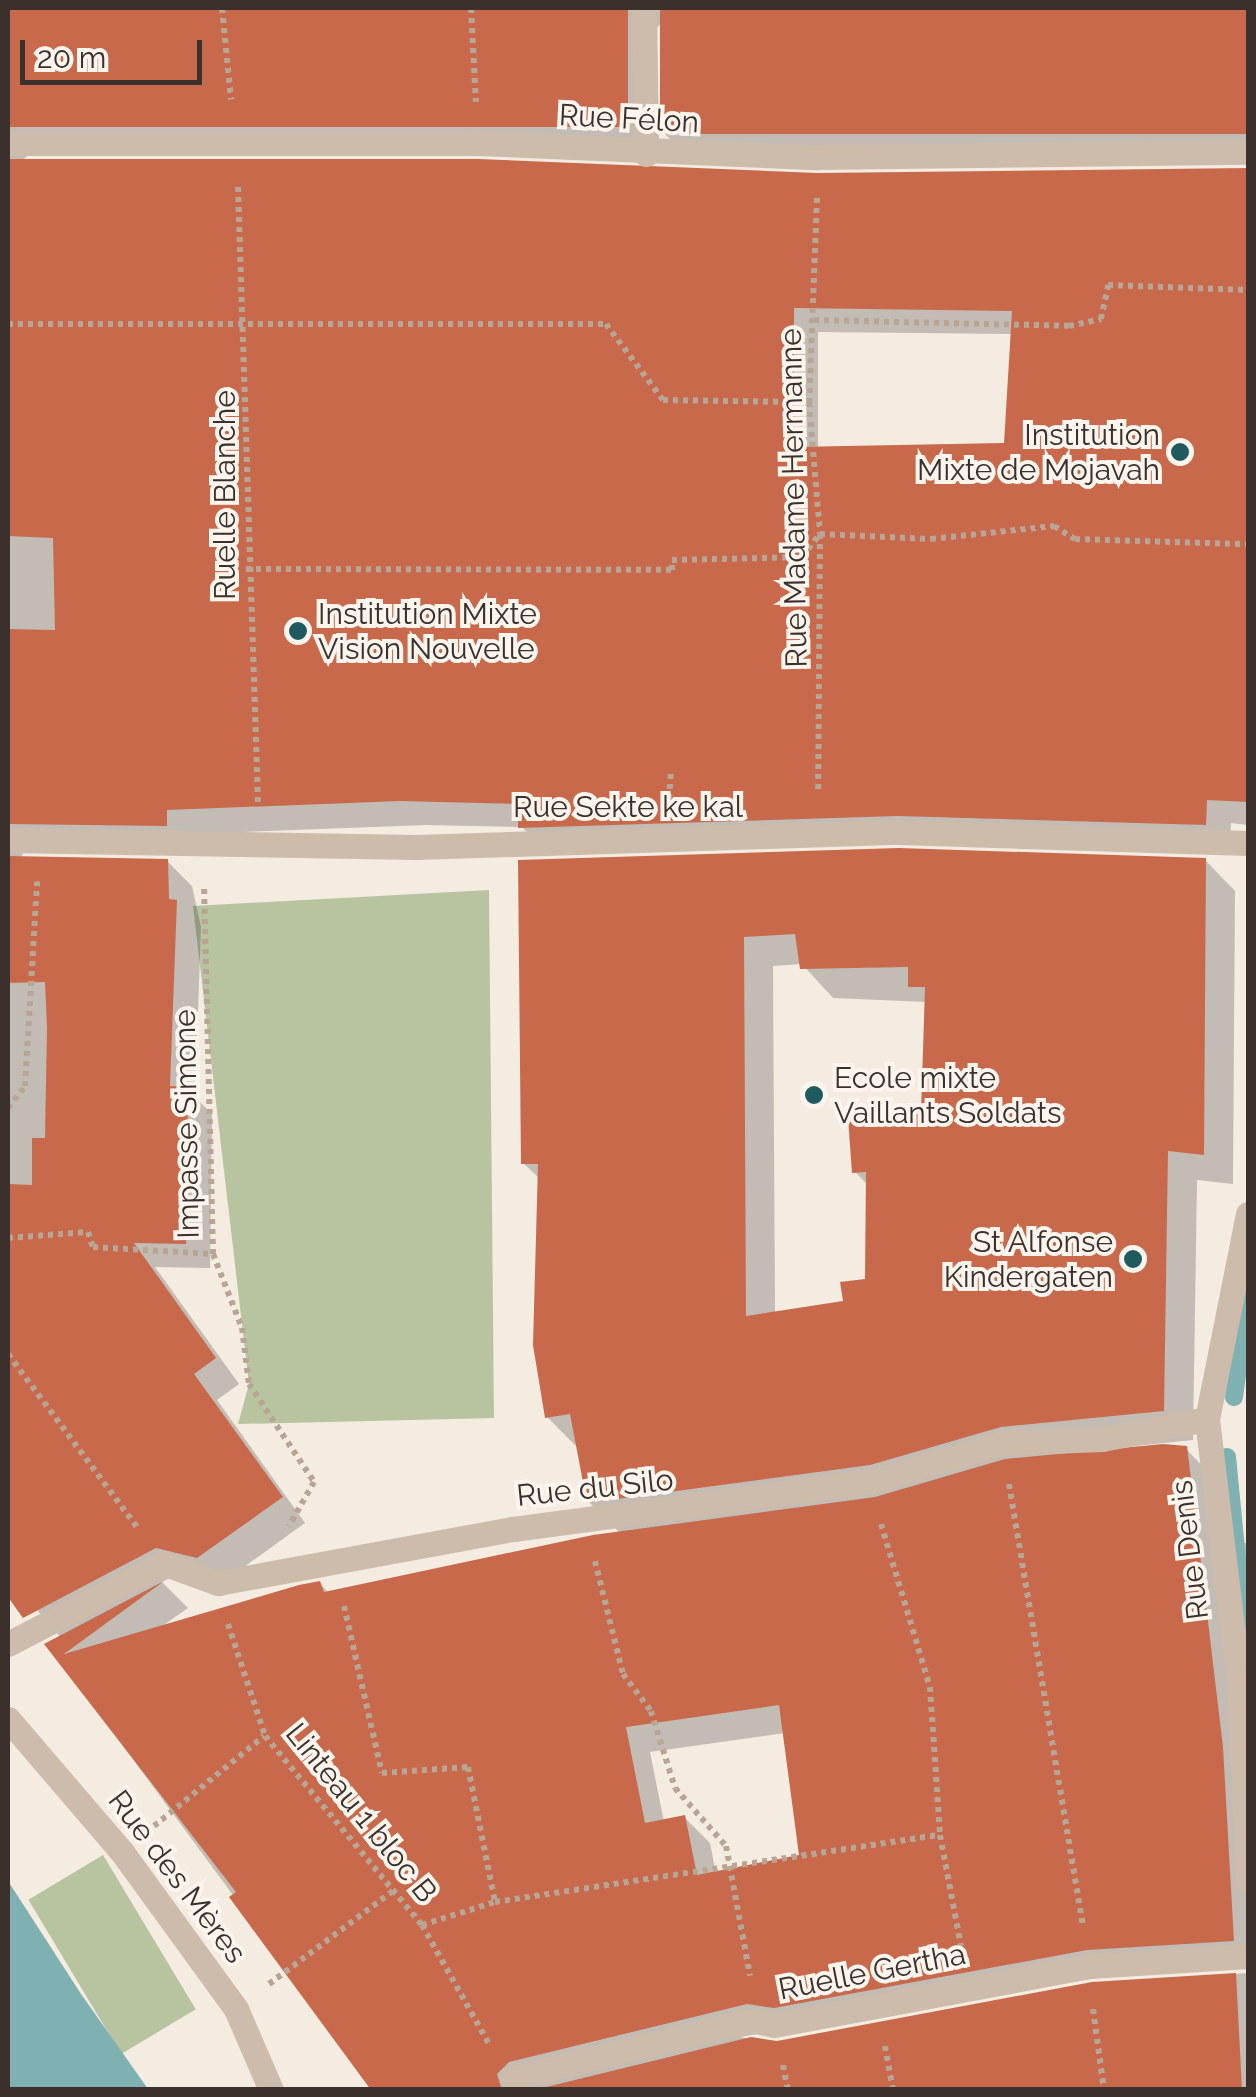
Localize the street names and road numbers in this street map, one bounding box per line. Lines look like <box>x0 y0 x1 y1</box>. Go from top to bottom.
street label: Rue Félon <box>558 97 700 141</box>
street label: Rue Madame Hermanne <box>773 328 815 668</box>
street label: Ruelle Blanche <box>207 390 243 600</box>
street label: Rue Sekte ke kal <box>513 789 743 825</box>
street label: Impasse Simone <box>167 1009 207 1239</box>
street label: Rue du Silo <box>515 1462 675 1514</box>
street label: Rue Denis <box>1164 1478 1216 1622</box>
street label: Linteau 1 bloc B <box>278 1716 444 1910</box>
street label: Rue des Mères <box>100 1784 254 1970</box>
street label: Ruelle Gertha <box>775 1936 969 2008</box>

